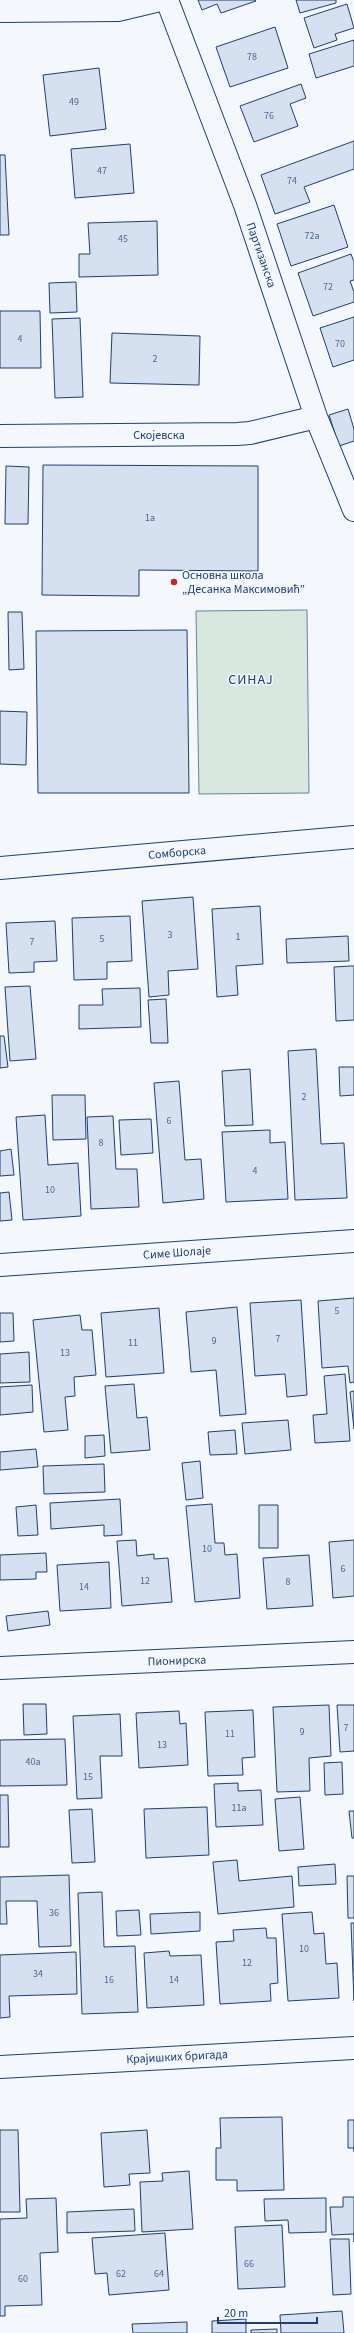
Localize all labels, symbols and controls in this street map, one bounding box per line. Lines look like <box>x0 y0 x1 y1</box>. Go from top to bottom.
house number: 78 <box>247 50 257 64</box>
house number: 49 <box>69 95 79 109</box>
house number: 76 <box>264 109 274 123</box>
house number: 47 <box>97 164 107 178</box>
house number: 74 <box>287 174 297 188</box>
street label: Партизанска <box>242 220 280 290</box>
house number: 72a <box>305 229 319 243</box>
house number: 45 <box>118 232 128 246</box>
house number: 72 <box>323 280 333 294</box>
house number: 4 <box>18 332 23 346</box>
house number: 70 <box>335 337 345 351</box>
house number: 2 <box>153 352 158 366</box>
street label: Скојевска <box>133 427 185 444</box>
house number: 1a <box>145 511 155 525</box>
place label: Основна школа „Десанка Максимовић” <box>182 567 305 598</box>
marker: Основна школа „Десанка Максимовић” <box>169 577 179 587</box>
district label: СИНАЈ <box>228 670 274 690</box>
street label: Сомборска <box>147 842 207 864</box>
house number: 3 <box>168 928 173 942</box>
house number: 1 <box>236 930 241 944</box>
house number: 5 <box>100 932 105 946</box>
house number: 7 <box>30 935 35 949</box>
house number: 2 <box>302 1090 307 1104</box>
house number: 6 <box>167 1114 172 1128</box>
house number: 8 <box>99 1136 104 1150</box>
house number: 4 <box>253 1164 258 1178</box>
house number: 10 <box>45 1183 55 1197</box>
street label: Симе Шолаје <box>143 1242 212 1264</box>
house number: 5 <box>335 1304 340 1318</box>
house number: 7 <box>276 1332 281 1346</box>
house number: 9 <box>212 1334 217 1348</box>
house number: 11 <box>128 1336 138 1350</box>
house number: 13 <box>60 1346 70 1360</box>
house number: 10 <box>202 1542 212 1556</box>
house number: 6 <box>341 1562 346 1576</box>
house number: 12 <box>140 1574 150 1588</box>
house number: 8 <box>286 1575 291 1589</box>
house number: 14 <box>79 1580 89 1594</box>
street label: Пионирска <box>147 1651 207 1671</box>
house number: 7 <box>344 1721 349 1735</box>
house number: 9 <box>300 1725 305 1739</box>
house number: 11 <box>225 1727 235 1741</box>
house number: 13 <box>157 1738 167 1752</box>
house number: 40a <box>26 1755 40 1769</box>
house number: 15 <box>83 1770 93 1784</box>
house number: 11a <box>232 1801 246 1815</box>
house number: 36 <box>49 1906 59 1920</box>
house number: 10 <box>299 1942 309 1956</box>
house number: 12 <box>242 1956 252 1970</box>
house number: 34 <box>33 1967 43 1981</box>
house number: 16 <box>104 1973 114 1987</box>
house number: 14 <box>169 1973 179 1987</box>
street label: Крајишких бригада <box>126 2046 228 2068</box>
house number: 66 <box>244 2257 254 2271</box>
house number: 62 <box>116 2267 126 2281</box>
house number: 64 <box>154 2267 164 2281</box>
house number: 60 <box>18 2272 28 2286</box>
scale bar <box>218 2299 317 2325</box>
text: 20 m <box>224 2305 248 2322</box>

